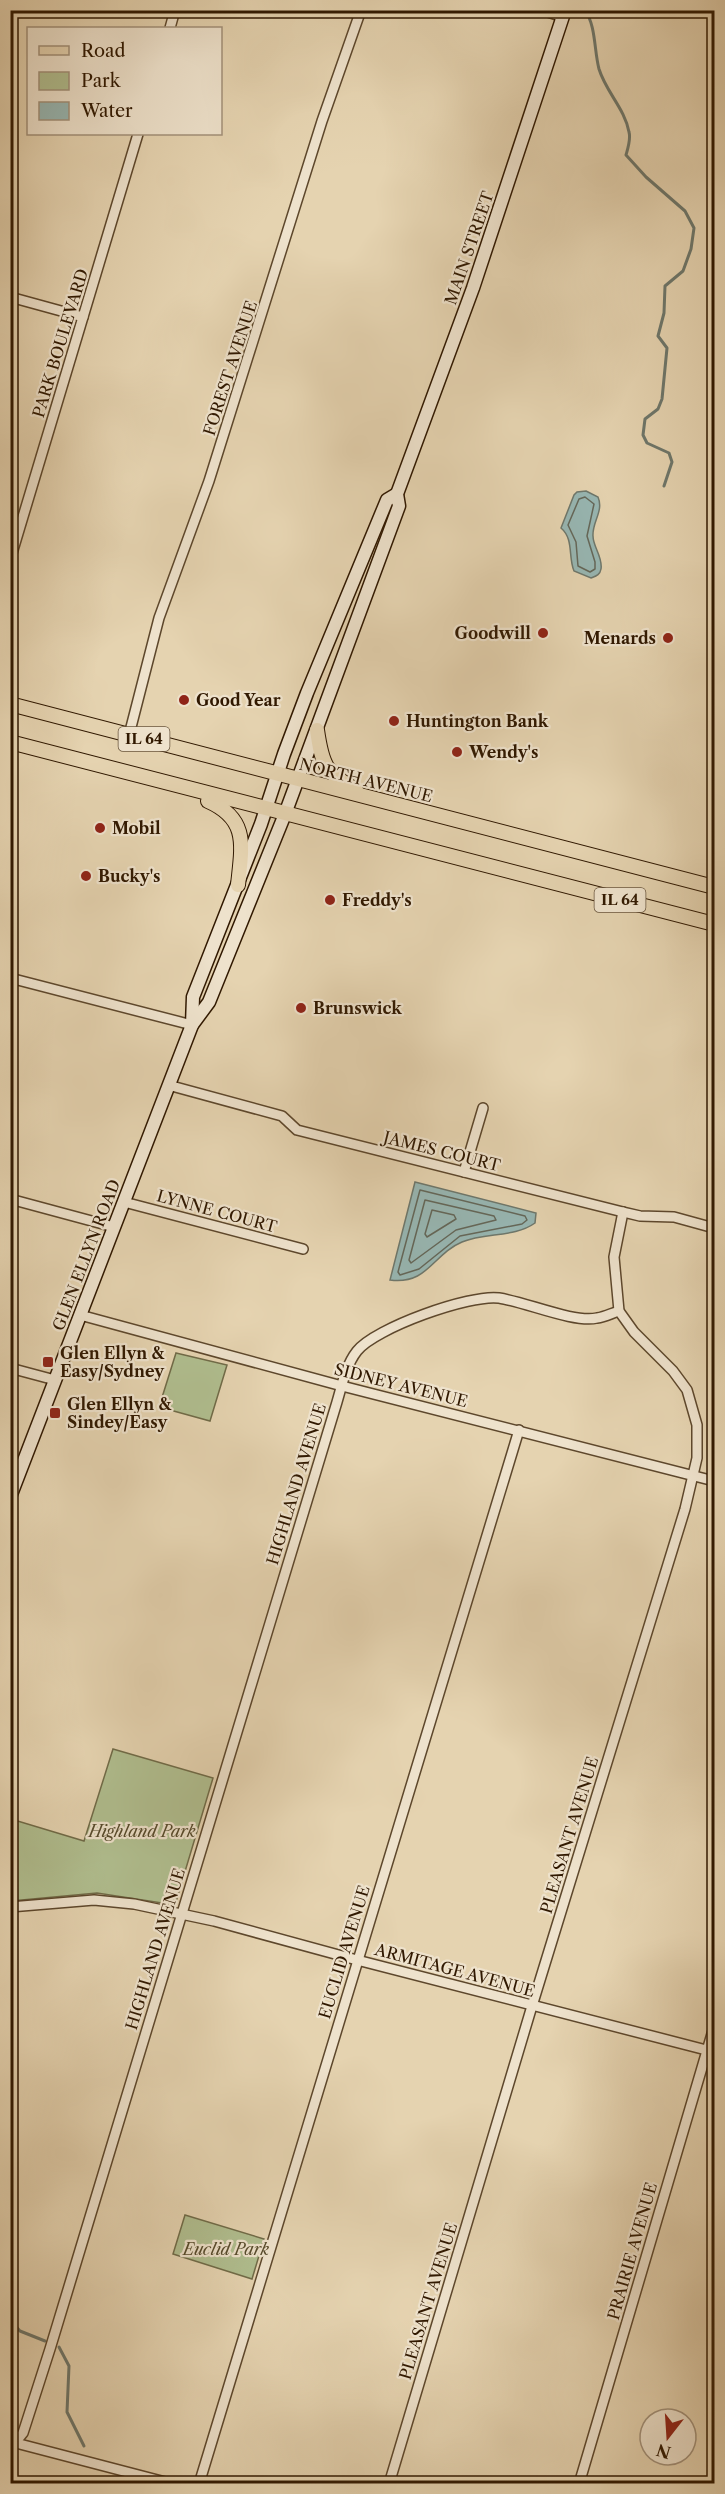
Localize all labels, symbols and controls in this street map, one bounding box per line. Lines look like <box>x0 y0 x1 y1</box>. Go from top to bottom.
legend <box>27 27 222 135</box>
text: Road <box>81 40 126 62</box>
text: Park <box>81 70 122 92</box>
text: Water <box>80 100 133 122</box>
street label: MAIN STREET <box>440 189 498 307</box>
street label: PARK BOULEVARD <box>28 266 92 420</box>
street label: FOREST AVENUE <box>199 298 261 438</box>
place label: Goodwill <box>454 623 531 643</box>
marker: Goodwill <box>536 626 550 640</box>
place label: Menards <box>584 628 656 648</box>
marker: Menards <box>661 631 675 645</box>
place label: Good Year <box>196 690 281 710</box>
marker: Good Year <box>177 693 191 707</box>
place label: Huntington Bank <box>406 711 549 731</box>
marker: Huntington Bank <box>387 714 401 728</box>
road number: IL 64 <box>118 727 170 751</box>
place label: Wendy's <box>468 742 538 762</box>
marker: Wendy's <box>450 745 464 759</box>
street label: NORTH AVENUE <box>297 754 435 806</box>
place label: Mobil <box>112 818 161 838</box>
marker: Mobil <box>93 821 107 835</box>
place label: Bucky's <box>98 866 160 886</box>
marker: Bucky's <box>79 869 93 883</box>
road number: IL 64 <box>594 888 646 912</box>
place label: Freddy's <box>342 890 412 910</box>
marker: Freddy's <box>323 893 337 907</box>
place label: Brunswick <box>313 998 402 1018</box>
marker: Brunswick <box>294 1001 308 1015</box>
street label: JAMES COURT <box>379 1126 503 1175</box>
street label: GLEN ELLYN ROAD <box>48 1176 124 1333</box>
street label: LYNNE COURT <box>155 1185 279 1237</box>
place label: Glen Ellyn & Easy/Sydney <box>60 1343 165 1381</box>
marker: Glen Ellyn & Easy/Sydney <box>41 1355 55 1369</box>
street label: SIDNEY AVENUE <box>332 1359 470 1411</box>
place label: Glen Ellyn & Sindey/Easy <box>67 1394 172 1432</box>
street label: HIGHLAND AVENUE <box>262 1401 330 1567</box>
marker: Glen Ellyn & Sindey/Easy <box>48 1406 62 1420</box>
street label: PLEASANT AVENUE <box>536 1754 602 1916</box>
park label: Highland Park <box>86 1821 196 1841</box>
street label: HIGHLAND AVENUE <box>121 1866 189 2032</box>
street label: EUCLID AVENUE <box>314 1883 374 2021</box>
street label: ARMITAGE AVENUE <box>372 1939 537 2001</box>
street label: PRAIRIE AVENUE <box>603 2180 661 2322</box>
street label: PLEASANT AVENUE <box>395 2220 461 2382</box>
park label: Euclid Park <box>181 2239 270 2259</box>
north arrow <box>638 2407 698 2467</box>
text: N <box>654 2440 673 2463</box>

